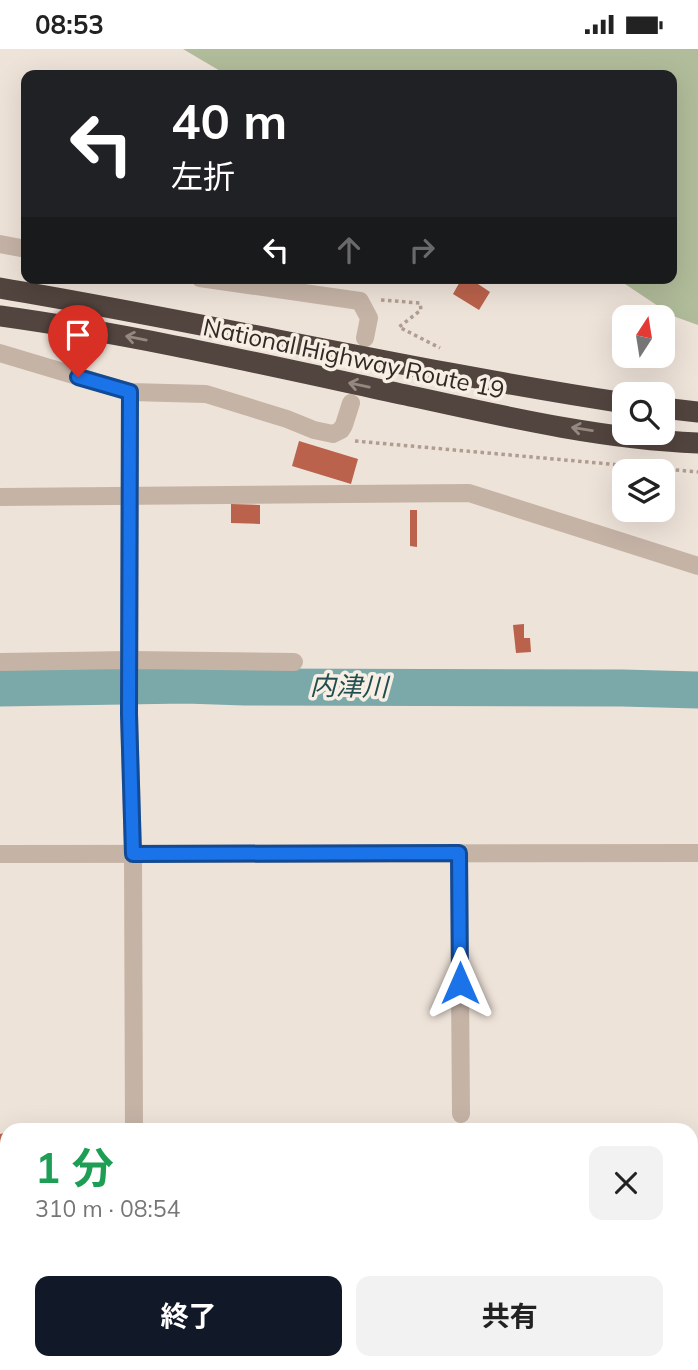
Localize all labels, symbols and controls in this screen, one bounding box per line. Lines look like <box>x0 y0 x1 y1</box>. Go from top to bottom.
text: 08:53 <box>35 8 104 41</box>
text: 40 m <box>171 90 287 151</box>
icon: left <box>56 98 147 189</box>
text: 左折 <box>171 156 235 196</box>
icon: left <box>257 231 295 269</box>
icon: ahead <box>330 231 368 269</box>
icon: right <box>403 231 441 269</box>
pin <box>48 305 108 377</box>
north arrow <box>612 305 676 367</box>
map controls <box>612 305 675 522</box>
street label: National Highway Route 19 <box>201 311 507 405</box>
icon: arrive <box>59 316 97 354</box>
one-way arrow <box>125 331 148 345</box>
one-way arrow <box>348 378 371 391</box>
button: search <box>612 382 675 445</box>
one-way arrow <box>571 423 594 436</box>
button: layers <box>612 459 675 522</box>
water label: 内津川 <box>310 669 391 703</box>
position arrow <box>423 946 497 1020</box>
text: 1 分 <box>35 1141 114 1194</box>
button: close <box>589 1146 663 1220</box>
text: 310 m · 08:54 <box>35 1194 180 1223</box>
button: 終了 <box>35 1276 342 1356</box>
button: 共有 <box>356 1276 663 1356</box>

